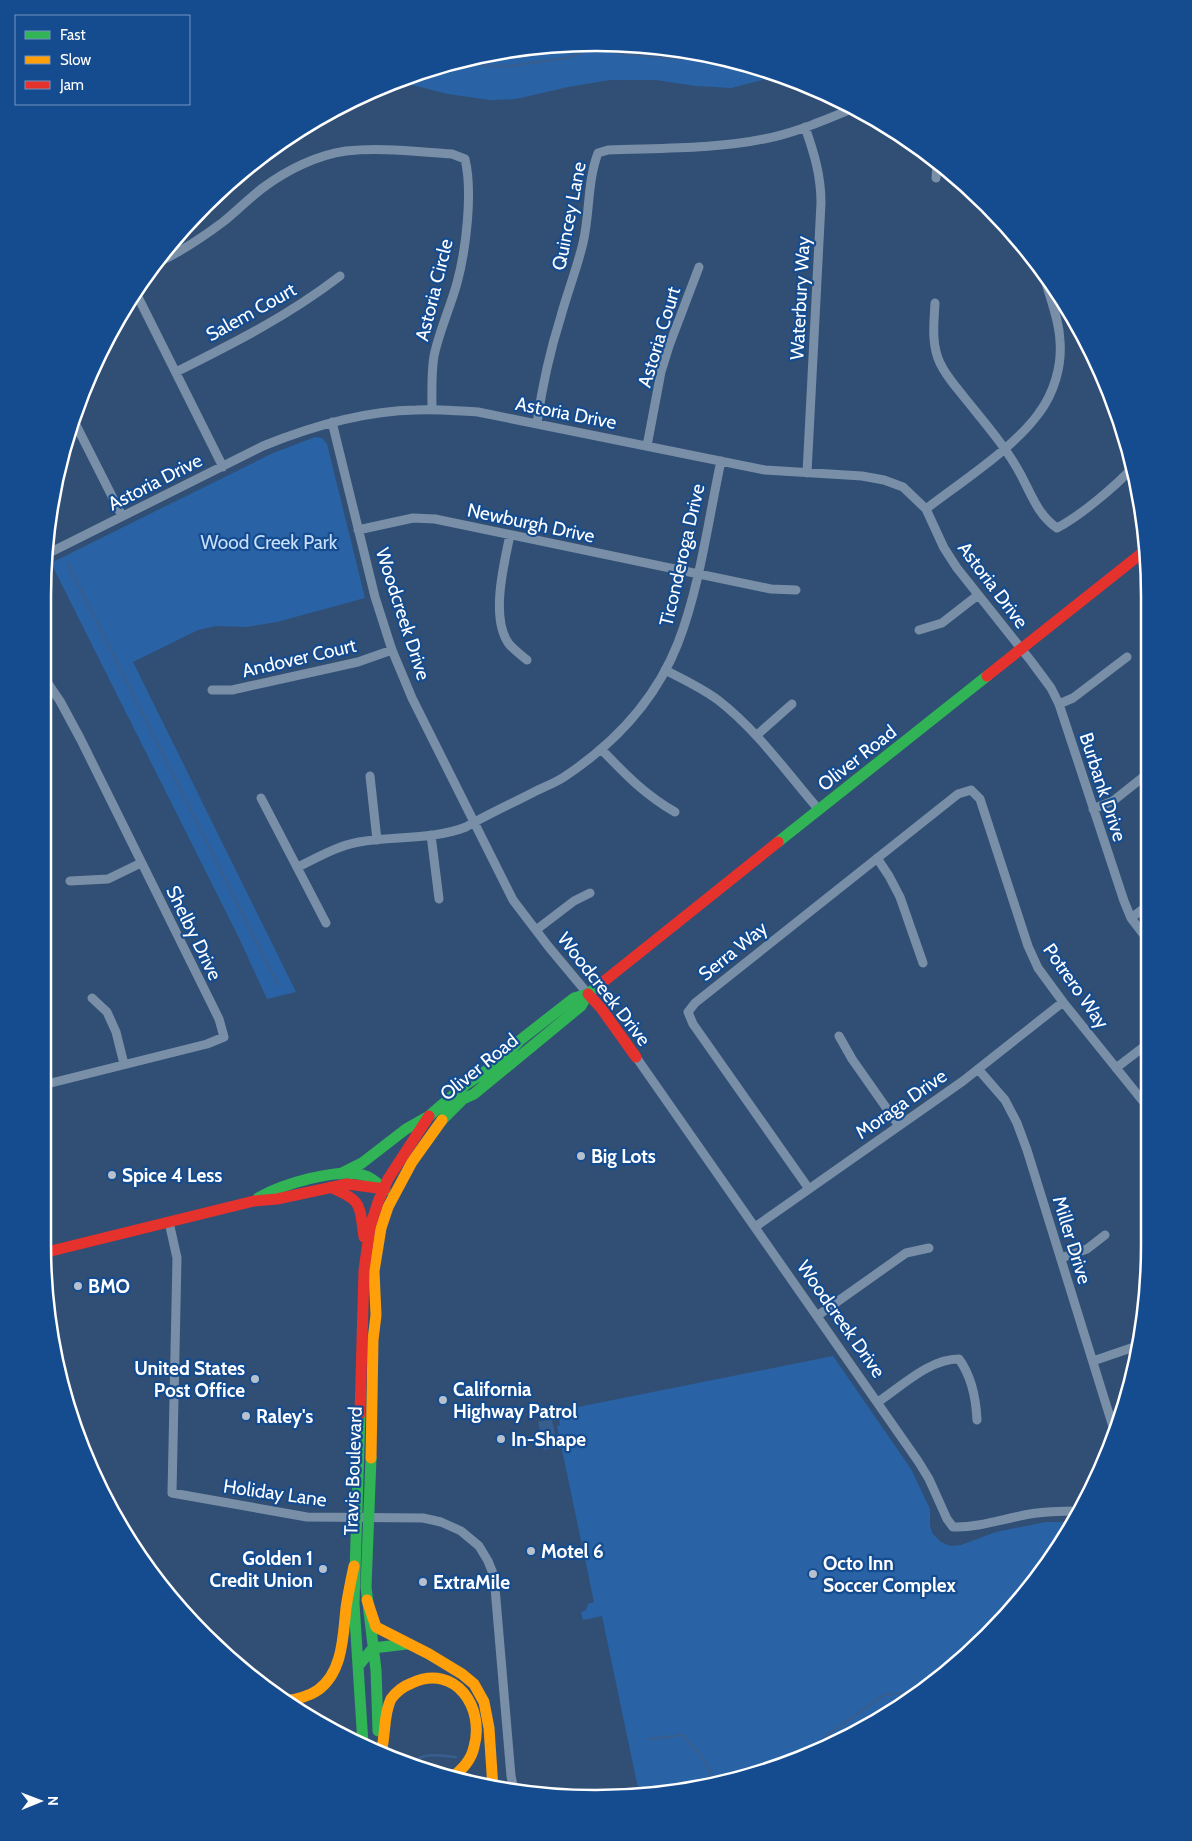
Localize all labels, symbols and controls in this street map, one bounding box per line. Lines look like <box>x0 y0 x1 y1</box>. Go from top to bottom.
legend <box>15 15 190 105</box>
text: Fast <box>60 26 85 44</box>
text: Slow <box>60 51 91 69</box>
text: Jam <box>59 76 84 94</box>
street label: Quincey Lane <box>547 159 591 272</box>
street label: Waterbury Way <box>785 235 815 361</box>
street label: Astoria Circle <box>410 236 458 344</box>
street label: Salem Court <box>202 278 301 346</box>
street label: Astoria Court <box>633 283 685 390</box>
street label: Astoria Drive <box>514 392 619 434</box>
street label: Astoria Drive <box>104 448 206 515</box>
street label: Ticonderoga Drive <box>654 481 710 628</box>
street label: Newburgh Drive <box>465 498 597 548</box>
park label: Wood Creek Park <box>201 531 338 554</box>
street label: Astoria Drive <box>953 537 1033 633</box>
street label: Woodcreek Drive <box>371 545 435 683</box>
street label: Andover Court <box>240 634 359 682</box>
street label: Oliver Road <box>813 720 901 796</box>
street label: Burbank Drive <box>1075 730 1131 844</box>
street label: Shelby Drive <box>161 882 227 984</box>
street label: Serra Way <box>694 916 772 986</box>
street label: Woodcreek Drive <box>552 928 656 1051</box>
street label: Potrero Way <box>1038 939 1114 1033</box>
street label: Oliver Road <box>435 1029 523 1105</box>
street label: Moraga Drive <box>851 1064 951 1144</box>
place label: Big Lots <box>591 1145 656 1168</box>
marker: Big Lots <box>575 1150 587 1162</box>
place label: Spice 4 Less <box>122 1164 222 1187</box>
marker: Spice 4 Less <box>106 1169 118 1181</box>
street label: Miller Drive <box>1048 1193 1096 1287</box>
street label: Woodcreek Drive <box>792 1256 890 1382</box>
place label: BMO <box>88 1275 130 1298</box>
marker: BMO <box>72 1280 84 1292</box>
place label: United States Post Office <box>134 1357 245 1402</box>
marker: United States Post Office <box>249 1373 261 1385</box>
place label: California Highway Patrol <box>453 1378 577 1423</box>
marker: California Highway Patrol <box>437 1394 449 1406</box>
place label: Raley's <box>256 1405 313 1428</box>
street label: Travis Boulevard <box>339 1406 367 1536</box>
marker: Raley's <box>240 1410 252 1422</box>
place label: In-Shape <box>511 1428 586 1451</box>
marker: In-Shape <box>495 1433 507 1445</box>
street label: Holiday Lane <box>222 1474 328 1512</box>
place label: Motel 6 <box>541 1540 604 1563</box>
marker: Motel 6 <box>525 1545 537 1557</box>
place label: Golden 1 Credit Union <box>210 1547 313 1592</box>
place label: Octo Inn Soccer Complex <box>823 1552 957 1597</box>
marker: Golden 1 Credit Union <box>317 1563 329 1575</box>
marker: Octo Inn Soccer Complex <box>807 1568 819 1580</box>
place label: ExtraMile <box>433 1571 510 1594</box>
marker: ExtraMile <box>417 1576 429 1588</box>
north arrow <box>15 1776 65 1826</box>
text: N <box>44 1796 62 1806</box>

